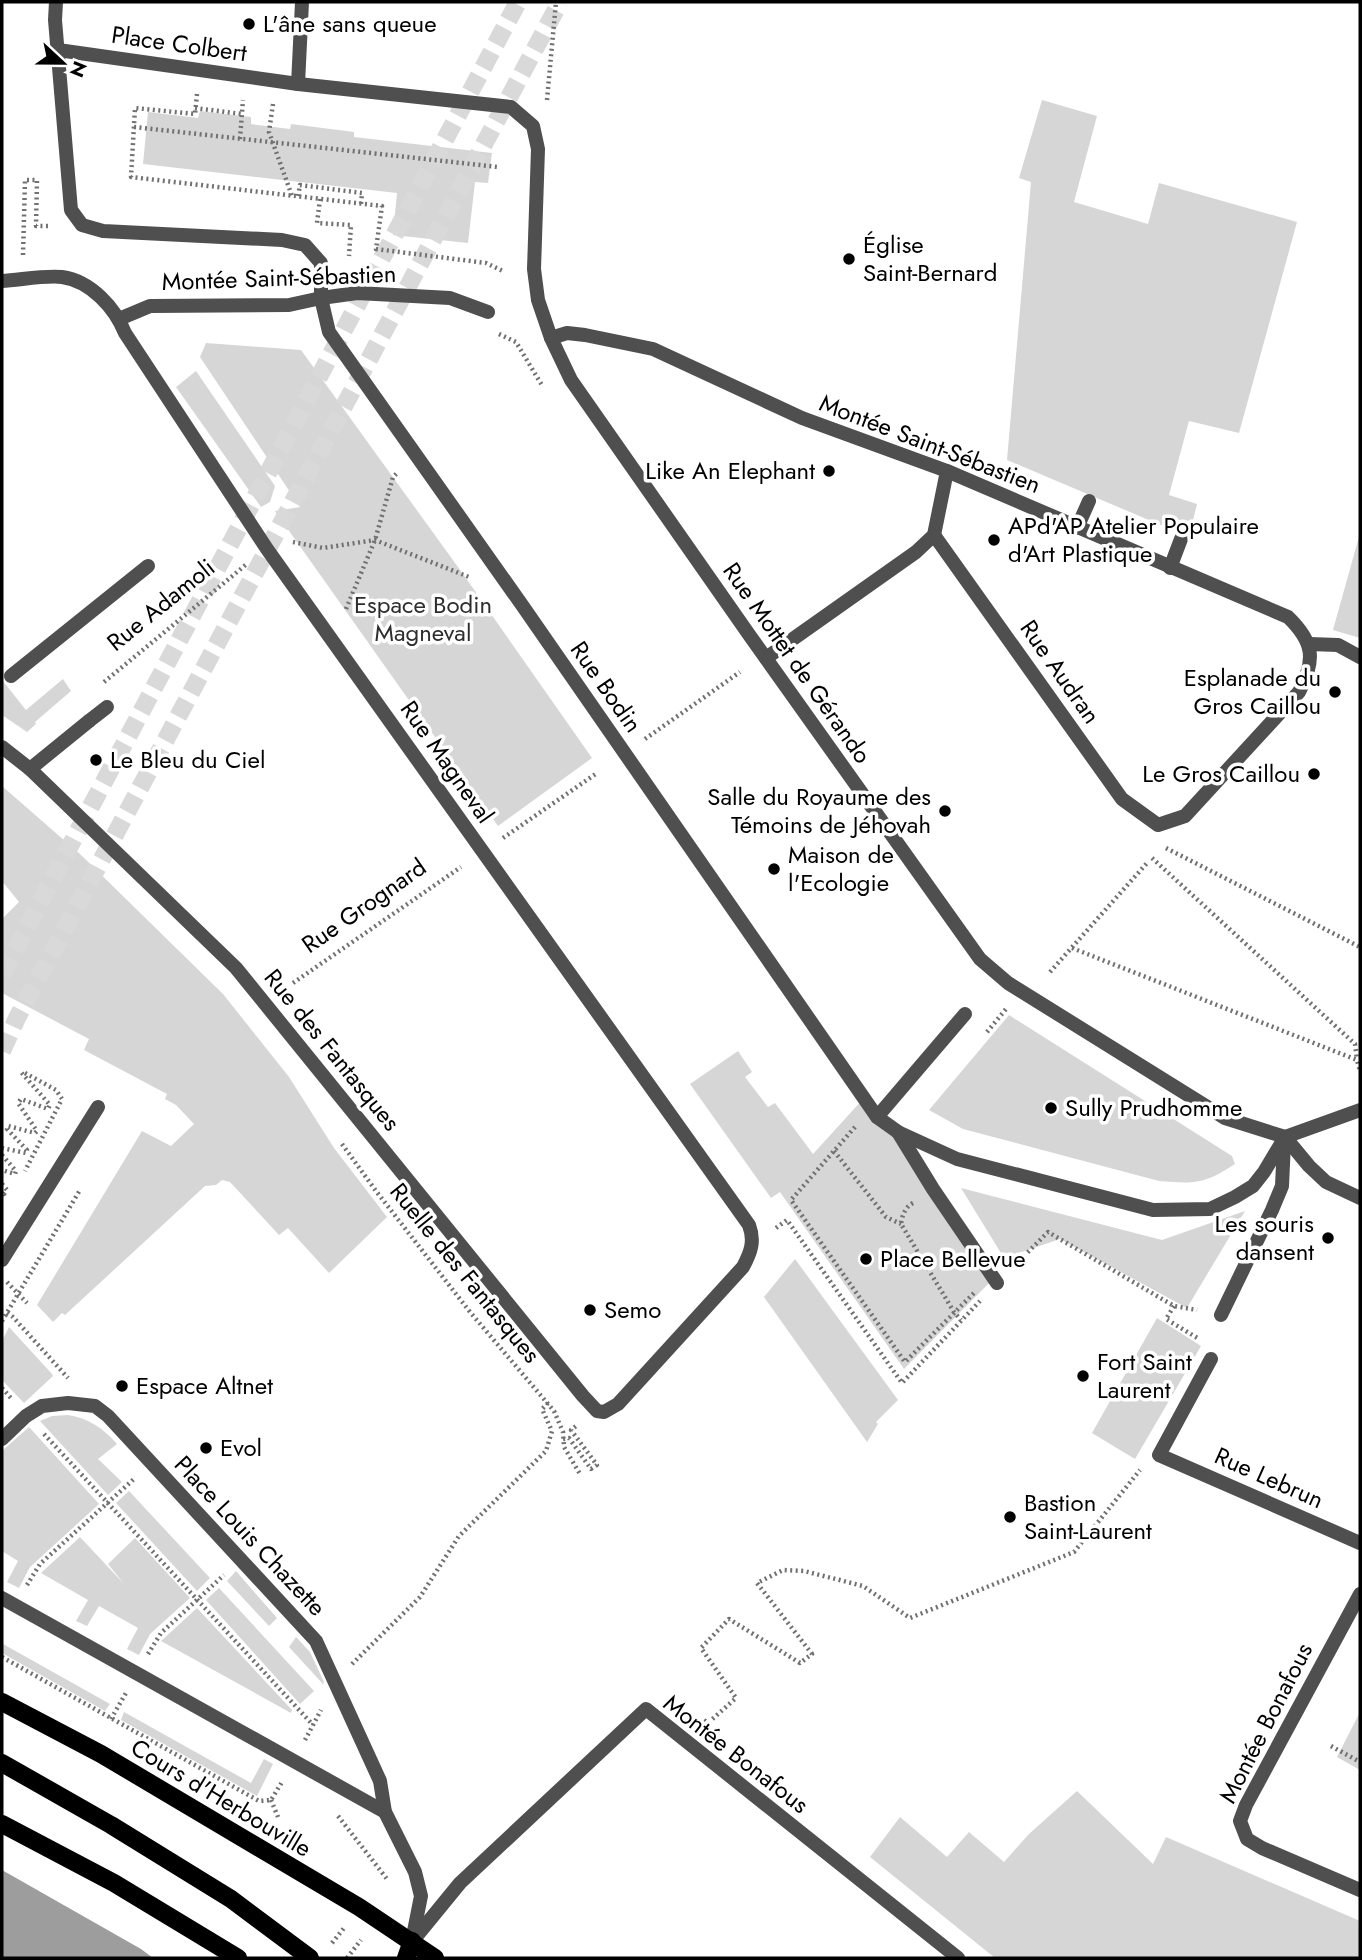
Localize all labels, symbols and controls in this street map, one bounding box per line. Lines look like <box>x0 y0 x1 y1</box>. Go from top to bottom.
place label: L'âne sans queue <box>263 6 437 41</box>
marker: L'âne sans queue <box>241 16 257 32</box>
street label: Place Colbert <box>109 17 249 70</box>
north arrow <box>28 28 98 98</box>
text: N <box>63 57 94 81</box>
place label: Église Saint-Bernard <box>863 227 997 290</box>
marker: Église Saint-Bernard <box>841 251 857 267</box>
street label: Montée Saint-Sébastien <box>161 256 397 299</box>
street label: Montée Saint-Sébastien <box>814 385 1046 502</box>
place label: Like An Elephant <box>645 453 815 488</box>
marker: Like An Elephant <box>821 463 837 479</box>
place label: APd'AP Atelier Populaire d'Art Plastique <box>1008 508 1259 571</box>
marker: APd'AP Atelier Populaire d'Art Plastique <box>986 532 1002 548</box>
street label: Rue Adamoli <box>99 550 222 659</box>
street label: Rue Mottet de Gérando <box>715 555 880 770</box>
park label: Espace Bodin Magneval <box>354 587 492 650</box>
street label: Rue Audran <box>1012 613 1109 731</box>
street label: Rue Bodin <box>562 634 651 740</box>
place label: Esplanade du Gros Caillou <box>1184 660 1321 723</box>
marker: Esplanade du Gros Caillou <box>1327 684 1343 700</box>
street label: Rue Magneval <box>392 693 503 830</box>
place label: Le Bleu du Ciel <box>110 742 265 777</box>
marker: Le Bleu du Ciel <box>88 752 104 768</box>
place label: Le Gros Caillou <box>1142 756 1300 791</box>
marker: Le Gros Caillou <box>1306 766 1322 782</box>
place label: Salle du Royaume des Témoins de Jéhovah <box>707 779 931 842</box>
marker: Salle du Royaume des Témoins de Jéhovah <box>937 803 953 819</box>
place label: Maison de l'Ecologie <box>788 837 894 900</box>
street label: Rue Grognard <box>294 850 433 961</box>
marker: Maison de l'Ecologie <box>766 861 782 877</box>
street label: Rue des Fantasques <box>256 961 409 1138</box>
place label: Sully Prudhomme <box>1065 1090 1242 1125</box>
marker: Sully Prudhomme <box>1043 1100 1059 1116</box>
street label: Ruelle des Fantasques <box>382 1175 549 1370</box>
place label: Les souris dansent <box>1214 1206 1314 1269</box>
marker: Les souris dansent <box>1320 1230 1336 1246</box>
place label: Place Bellevue <box>880 1241 1026 1276</box>
marker: Place Bellevue <box>858 1251 874 1267</box>
place label: Semo <box>604 1292 661 1327</box>
marker: Semo <box>582 1302 598 1318</box>
place label: Fort Saint Laurent <box>1097 1344 1192 1407</box>
place label: Espace Altnet <box>136 1368 273 1403</box>
marker: Fort Saint Laurent <box>1075 1368 1091 1384</box>
marker: Espace Altnet <box>114 1378 130 1394</box>
place label: Evol <box>220 1430 262 1465</box>
street label: Rue Lebrun <box>1209 1438 1329 1517</box>
marker: Evol <box>198 1440 214 1456</box>
street label: Place Louis Chazette <box>167 1448 334 1624</box>
place label: Bastion Saint-Laurent <box>1024 1485 1152 1548</box>
marker: Bastion Saint-Laurent <box>1002 1509 1018 1525</box>
street label: Montée Bonafous <box>1210 1637 1321 1809</box>
street label: Montée Bonafous <box>656 1686 816 1821</box>
street label: Cours d'Herbouville <box>124 1730 318 1865</box>

